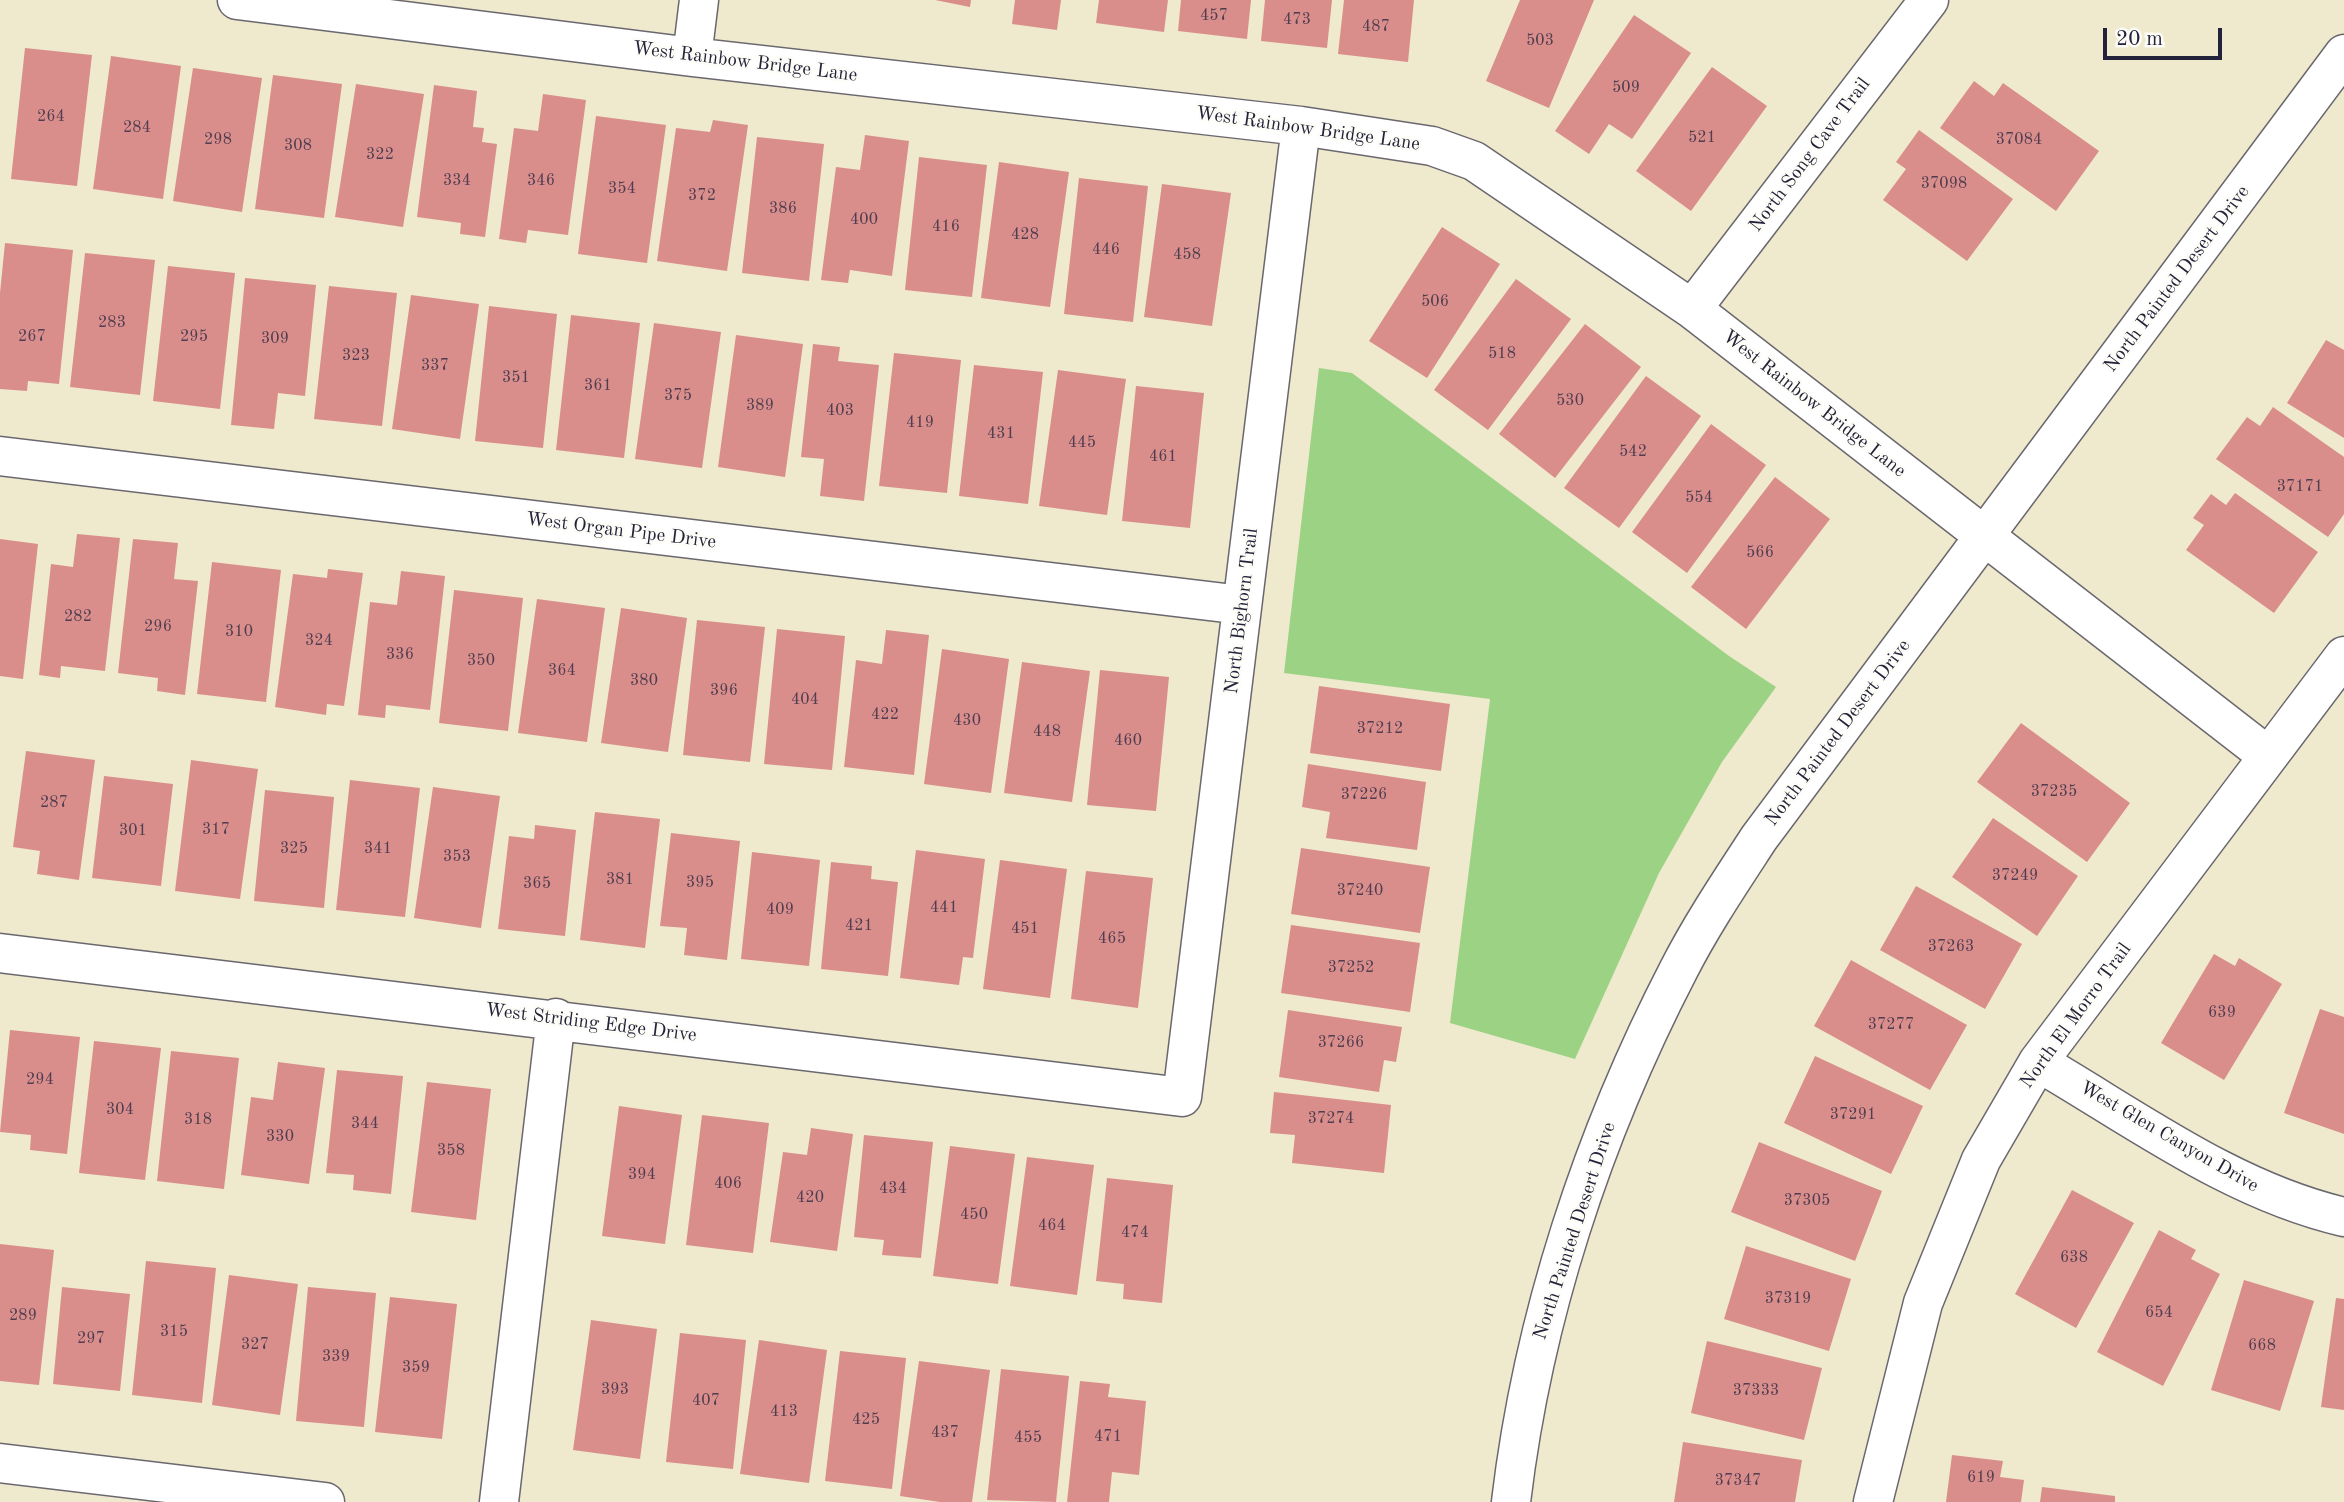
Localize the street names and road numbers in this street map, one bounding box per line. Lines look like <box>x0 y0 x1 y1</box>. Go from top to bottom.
street label: West Rainbow Bridge Lane <box>631 37 859 87</box>
street label: North Song Cave Trail <box>1745 73 1875 237</box>
street label: West Rainbow Bridge Lane <box>1194 102 1422 156</box>
street label: North Painted Desert Drive <box>2099 181 2255 377</box>
street label: West Rainbow Bridge Lane <box>1718 325 1910 483</box>
street label: West Organ Pipe Drive <box>525 508 717 554</box>
street label: North Bighorn Trail <box>1221 527 1263 695</box>
street label: North Painted Desert Drive <box>1760 635 1916 831</box>
street label: North El Morro Trail <box>2016 939 2136 1093</box>
street label: West Striding Edge Drive <box>484 999 698 1047</box>
street label: West Glen Canyon Drive <box>2076 1076 2262 1198</box>
street label: North Painted Desert Drive <box>1529 1119 1621 1343</box>

